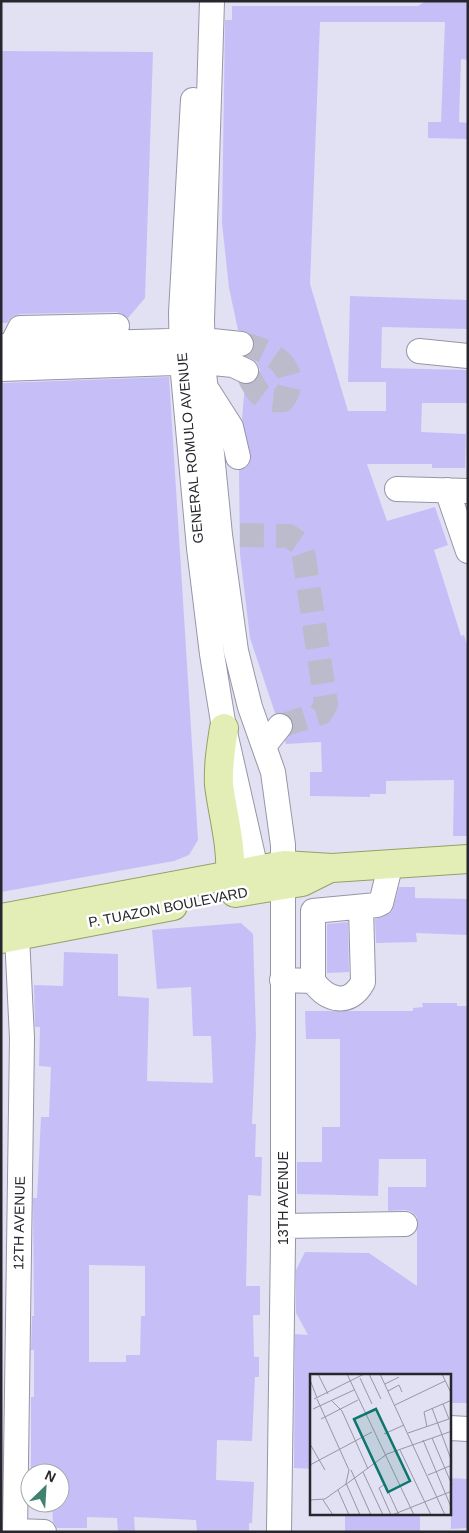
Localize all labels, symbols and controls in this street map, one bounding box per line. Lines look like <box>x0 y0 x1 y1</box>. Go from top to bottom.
street label: GENERAL ROMULO AVENUE <box>174 352 206 544</box>
street label: P. TUAZON BOULEVARD <box>87 884 249 930</box>
street label: 13TH AVENUE <box>275 1151 291 1245</box>
street label: 12TH AVENUE <box>10 1176 28 1270</box>
inset map <box>310 1374 452 1516</box>
north arrow <box>20 1463 70 1513</box>
text: N <box>43 1467 58 1486</box>

